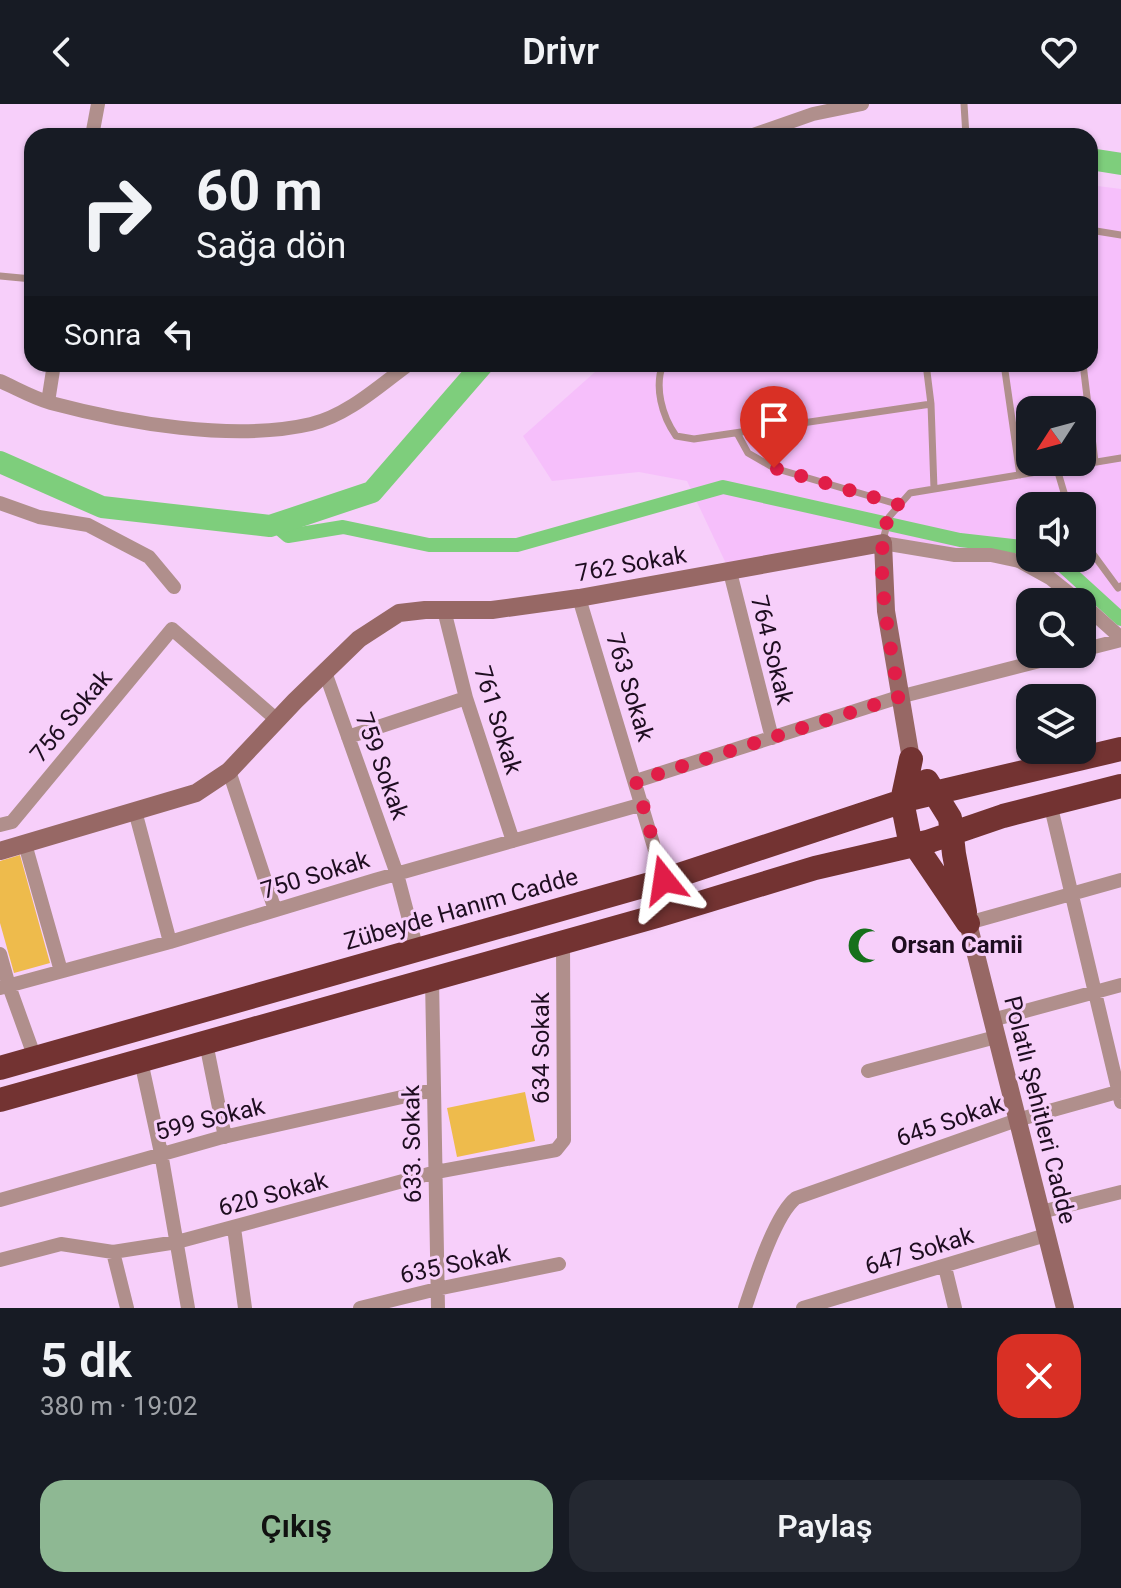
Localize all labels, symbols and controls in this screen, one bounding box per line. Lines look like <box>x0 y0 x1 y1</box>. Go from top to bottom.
icon: back <box>40 30 84 74</box>
icon: heart <box>1037 30 1081 74</box>
text: Drivr <box>522 31 599 73</box>
text: 60 m <box>196 158 323 224</box>
icon: right <box>64 160 168 264</box>
text: Sağa dön <box>196 225 346 267</box>
icon: left <box>157 312 201 356</box>
text: Sonra <box>64 317 141 352</box>
pin <box>740 386 808 468</box>
north arrow <box>1016 396 1096 476</box>
map controls <box>1016 396 1096 764</box>
icon: arrive <box>752 398 796 442</box>
button: sound <box>1016 492 1096 572</box>
street label: 762 Sokak <box>574 540 689 587</box>
button: search <box>1016 588 1096 668</box>
street label: 764 Sokak <box>745 592 799 708</box>
street label: 763 Sokak <box>600 629 660 745</box>
street label: 761 Sokak <box>468 662 528 778</box>
street label: 756 Sokak <box>24 664 118 768</box>
button: layers <box>1016 684 1096 764</box>
street label: 759 Sokak <box>350 709 415 824</box>
position arrow <box>622 838 706 922</box>
street label: 750 Sokak <box>257 845 373 905</box>
street label: Zübeyde Hanım Cadde <box>341 862 581 956</box>
mosque icon: Orsan Camii <box>846 926 884 964</box>
place label: Orsan Camii <box>891 931 1023 959</box>
street label: 634 Sokak <box>527 991 555 1104</box>
street label: Polatlı Şehitleri Cadde <box>998 993 1082 1227</box>
street label: 633. Sokak <box>397 1084 427 1203</box>
street label: 645 Sokak <box>893 1089 1008 1152</box>
street label: 599 Sokak <box>152 1092 268 1146</box>
street label: 620 Sokak <box>215 1166 331 1222</box>
street label: 647 Sokak <box>861 1221 977 1281</box>
street label: 635 Sokak <box>397 1239 513 1289</box>
text: 5 dk <box>40 1332 132 1389</box>
button: close <box>997 1334 1081 1418</box>
text: 380 m · 19:02 <box>40 1391 198 1421</box>
button: Çıkış <box>40 1480 553 1572</box>
button: Paylaş <box>569 1480 1081 1572</box>

